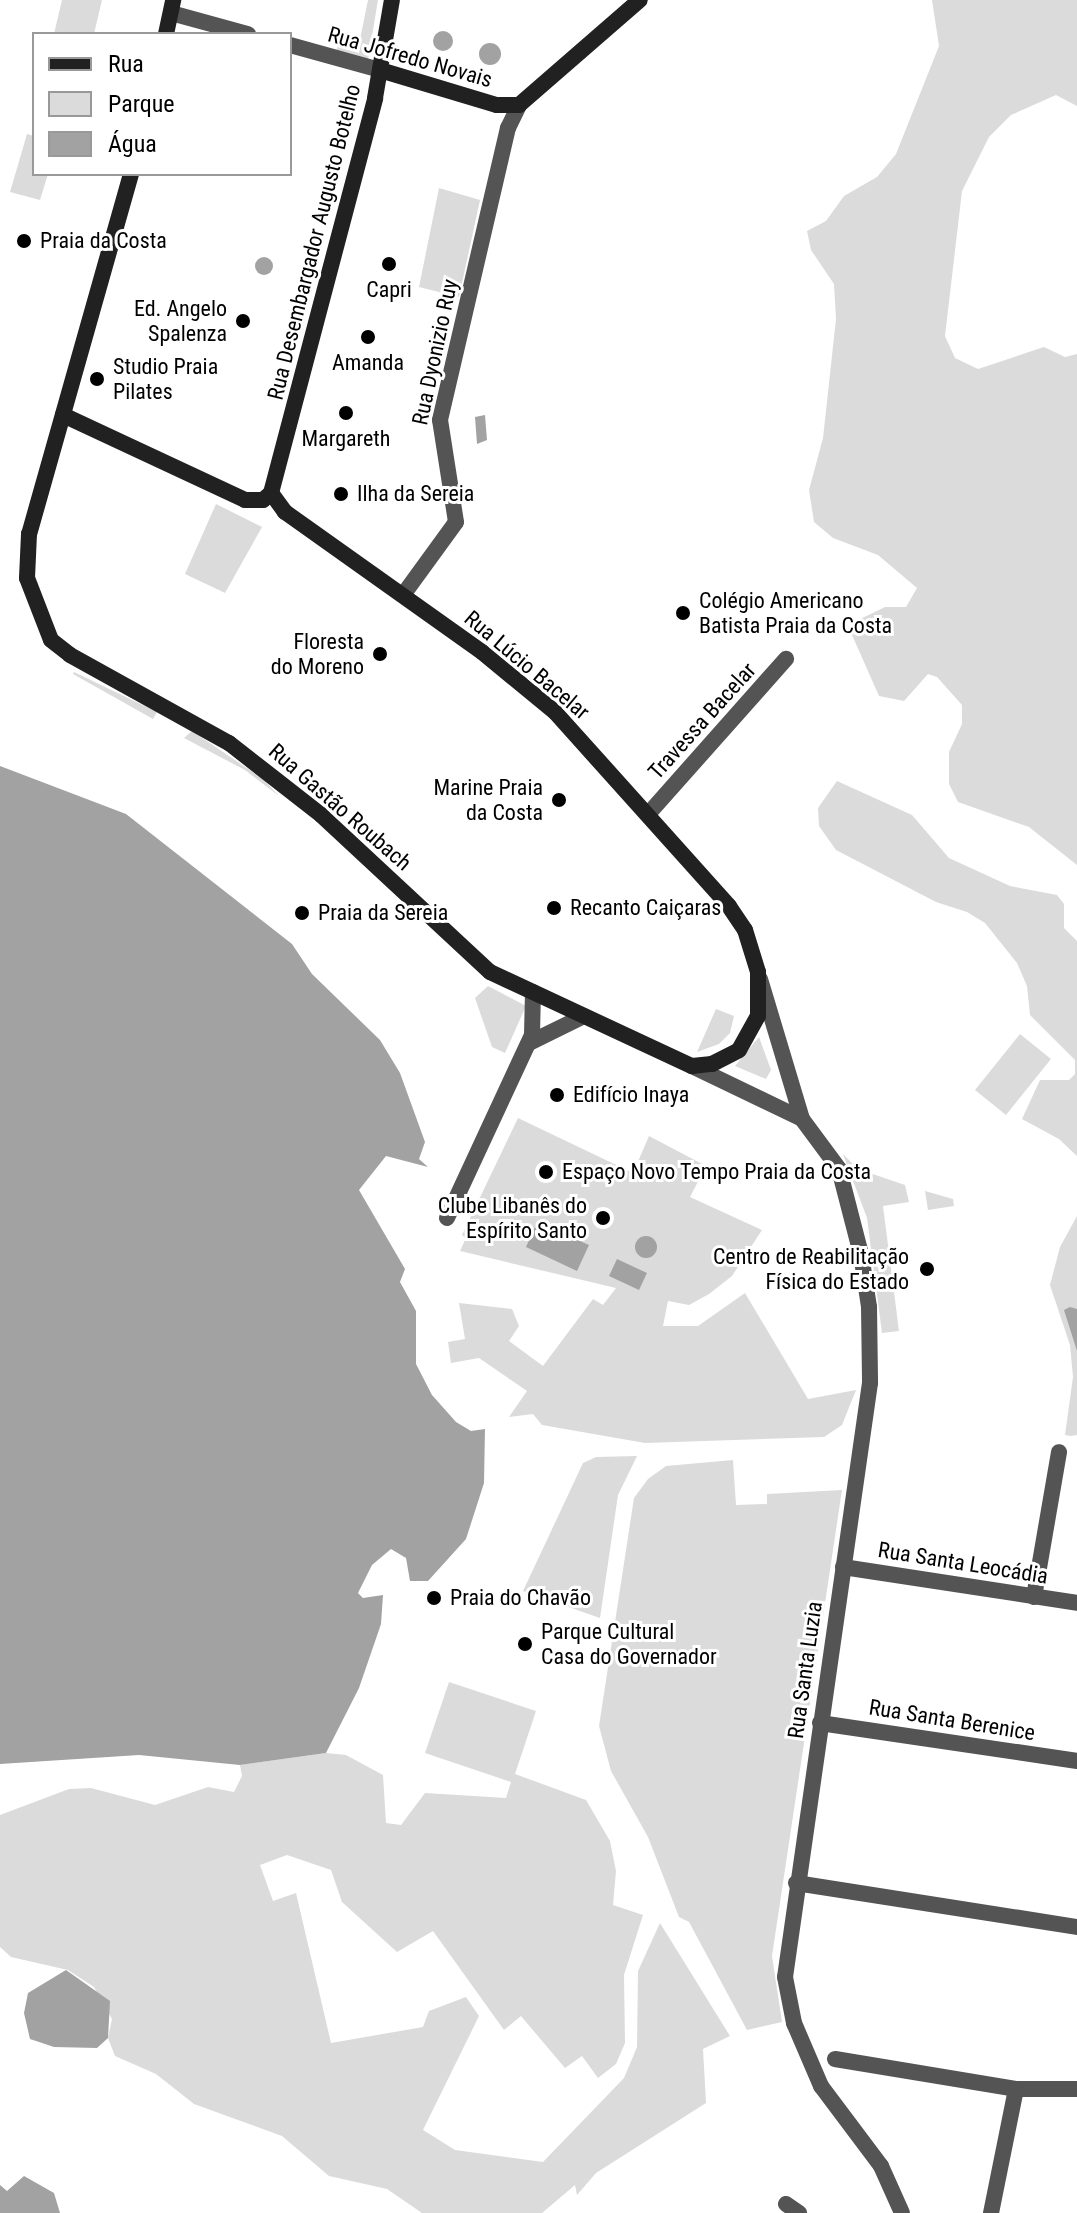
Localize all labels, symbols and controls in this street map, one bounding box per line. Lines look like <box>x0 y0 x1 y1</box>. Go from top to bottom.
street label: Rua Jofredo Novais <box>325 21 495 93</box>
legend <box>32 32 292 176</box>
text: Rua <box>108 50 144 78</box>
street label: Rua Desembargador Augusto Botelho <box>262 81 366 403</box>
text: Parque <box>108 90 175 118</box>
text: Água <box>108 130 157 158</box>
place label: Praia da Costa <box>40 228 167 254</box>
marker: Praia da Costa <box>15 232 33 250</box>
marker: Capri <box>380 255 398 273</box>
place label: Capri <box>366 277 412 303</box>
street label: Rua Dyonizio Ruy <box>407 277 463 427</box>
place label: Ed. Angelo Spalenza <box>134 295 227 346</box>
marker: Ed. Angelo Spalenza <box>234 312 252 330</box>
marker: Amanda <box>359 328 377 346</box>
place label: Amanda <box>332 350 404 376</box>
place label: Studio Praia Pilates <box>113 353 218 404</box>
marker: Studio Praia Pilates <box>88 370 106 388</box>
marker: Margareth <box>337 404 355 422</box>
place label: Margareth <box>302 426 390 452</box>
place label: Ilha da Sereia <box>357 481 474 507</box>
marker: Ilha da Sereia <box>332 485 350 503</box>
place label: Colégio Americano Batista Praia da Costa <box>699 587 892 638</box>
marker: Colégio Americano Batista Praia da Costa <box>674 604 692 622</box>
street label: Rua Lúcio Bacelar <box>459 605 595 725</box>
place label: Floresta do Moreno <box>271 628 364 680</box>
marker: Floresta do Moreno <box>371 645 389 663</box>
street label: Travessa Bacelar <box>643 657 761 785</box>
street label: Rua Gastão Roubach <box>263 738 417 876</box>
place label: Marine Praia da Costa <box>433 774 543 826</box>
marker: Marine Praia da Costa <box>550 791 568 809</box>
place label: Recanto Caiçaras <box>570 895 721 921</box>
marker: Recanto Caiçaras <box>545 899 563 917</box>
place label: Praia da Sereia <box>318 900 448 926</box>
marker: Praia da Sereia <box>293 904 311 922</box>
place label: Edifício Inaya <box>573 1082 689 1108</box>
marker: Edifício Inaya <box>548 1086 566 1104</box>
place label: Espaço Novo Tempo Praia da Costa <box>562 1159 871 1185</box>
marker: Espaço Novo Tempo Praia da Costa <box>537 1163 555 1181</box>
place label: Clube Libanês do Espírito Santo <box>438 1192 587 1244</box>
marker: Clube Libanês do Espírito Santo <box>594 1209 612 1227</box>
place label: Centro de Reabilitação Física do Estado <box>713 1243 909 1294</box>
marker: Centro de Reabilitação Física do Estado <box>916 1258 938 1280</box>
street label: Rua Santa Leocádia <box>876 1537 1050 1589</box>
place label: Praia do Chavão <box>450 1585 591 1611</box>
marker: Praia do Chavão <box>425 1589 443 1607</box>
street label: Rua Santa Luzia <box>782 1600 828 1740</box>
place label: Parque Cultural Casa do Governador <box>541 1618 717 1670</box>
marker: Parque Cultural Casa do Governador <box>516 1635 534 1653</box>
street label: Rua Santa Berenice <box>867 1694 1037 1746</box>

